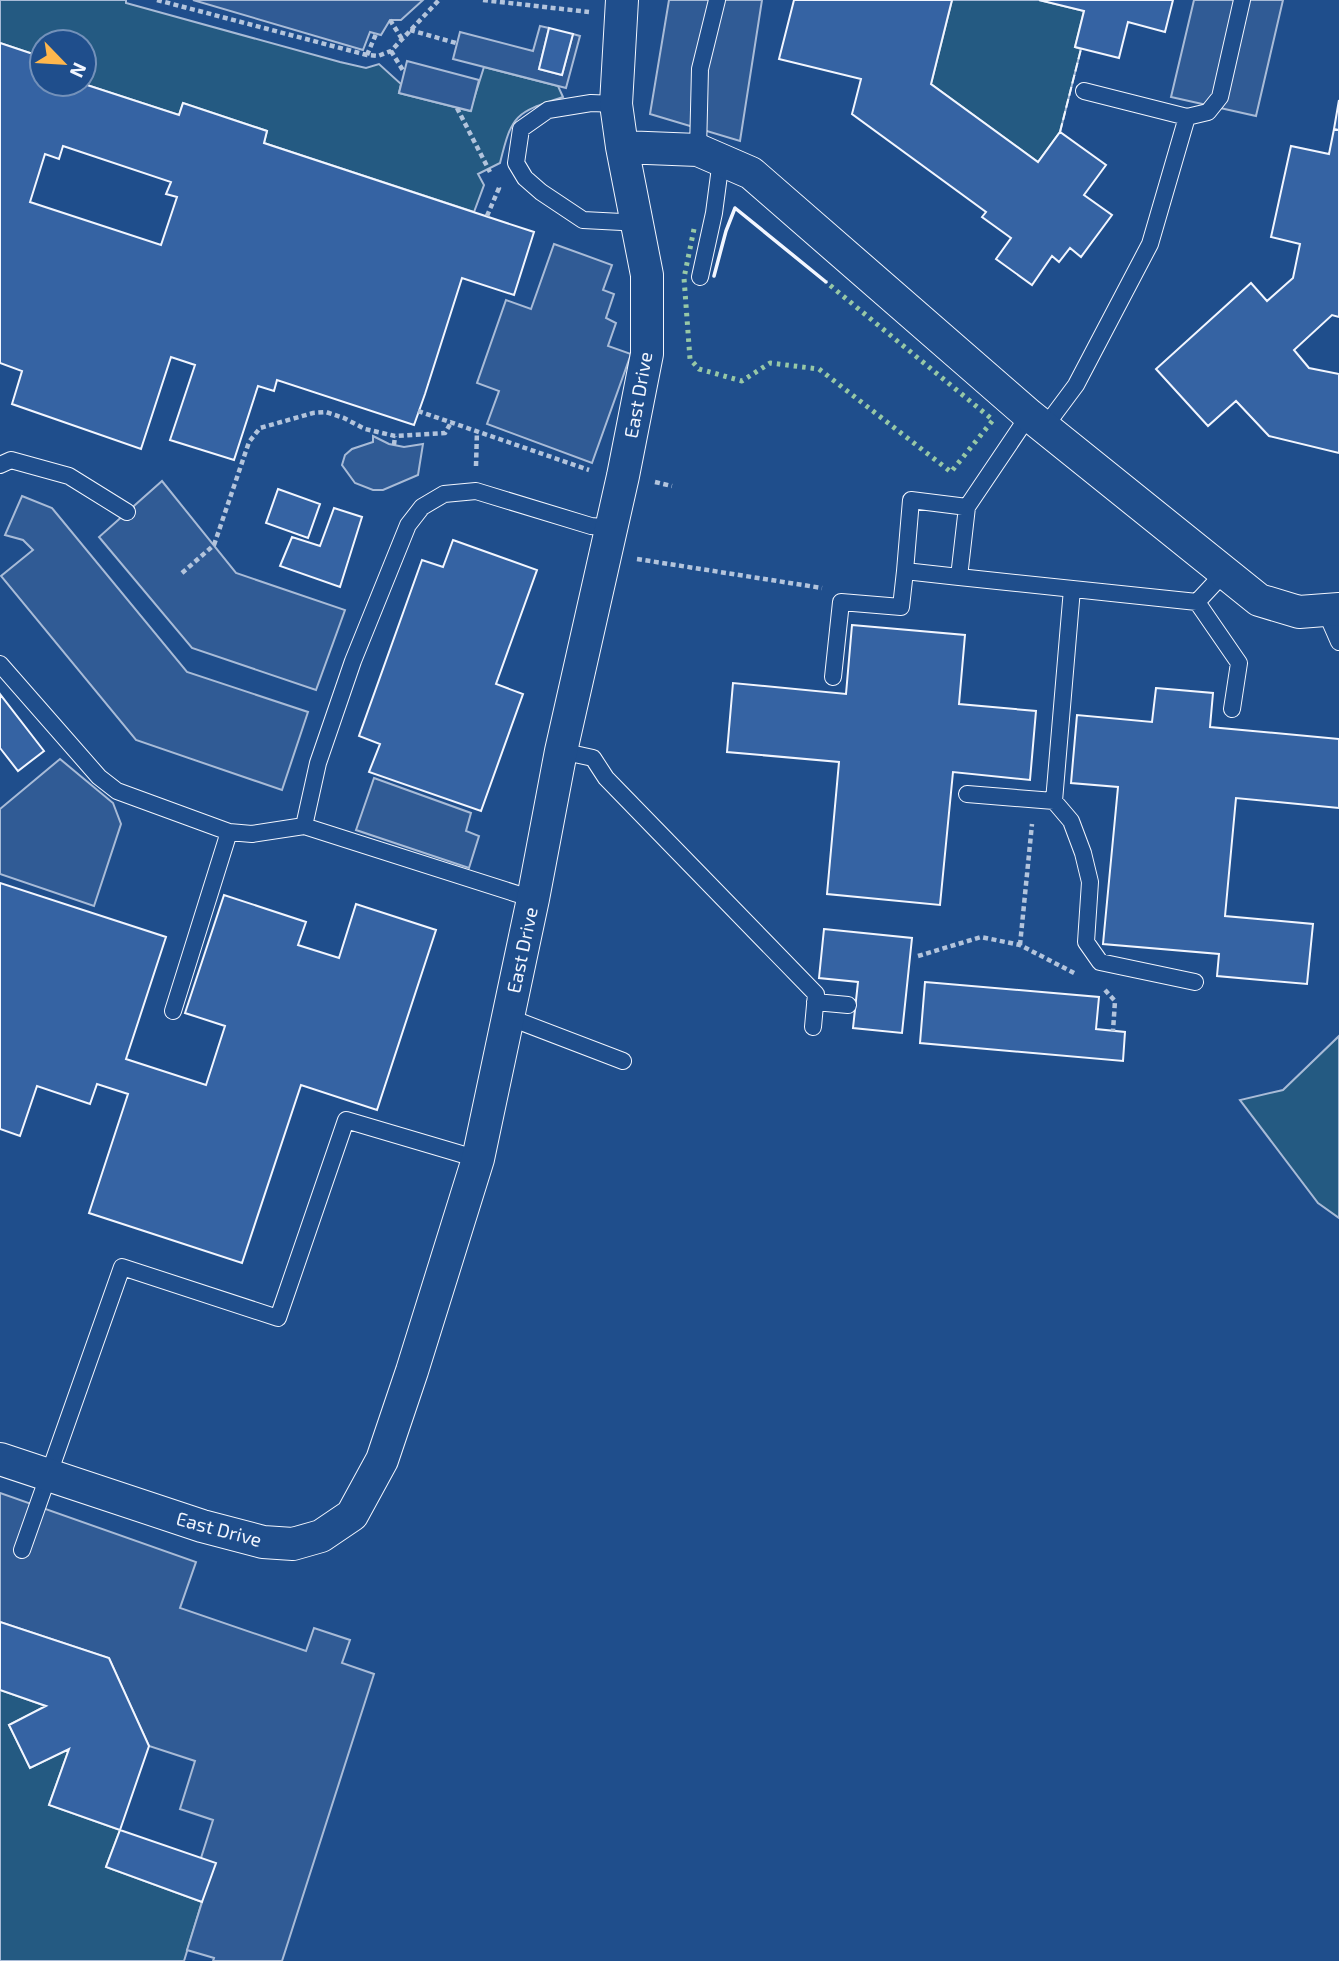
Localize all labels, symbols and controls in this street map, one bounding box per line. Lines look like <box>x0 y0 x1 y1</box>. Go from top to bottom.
north arrow <box>28 28 98 98</box>
text: N <box>66 59 92 81</box>
street label: East Drive <box>619 350 656 440</box>
street label: East Drive <box>501 905 542 995</box>
street label: East Drive <box>174 1506 264 1551</box>

